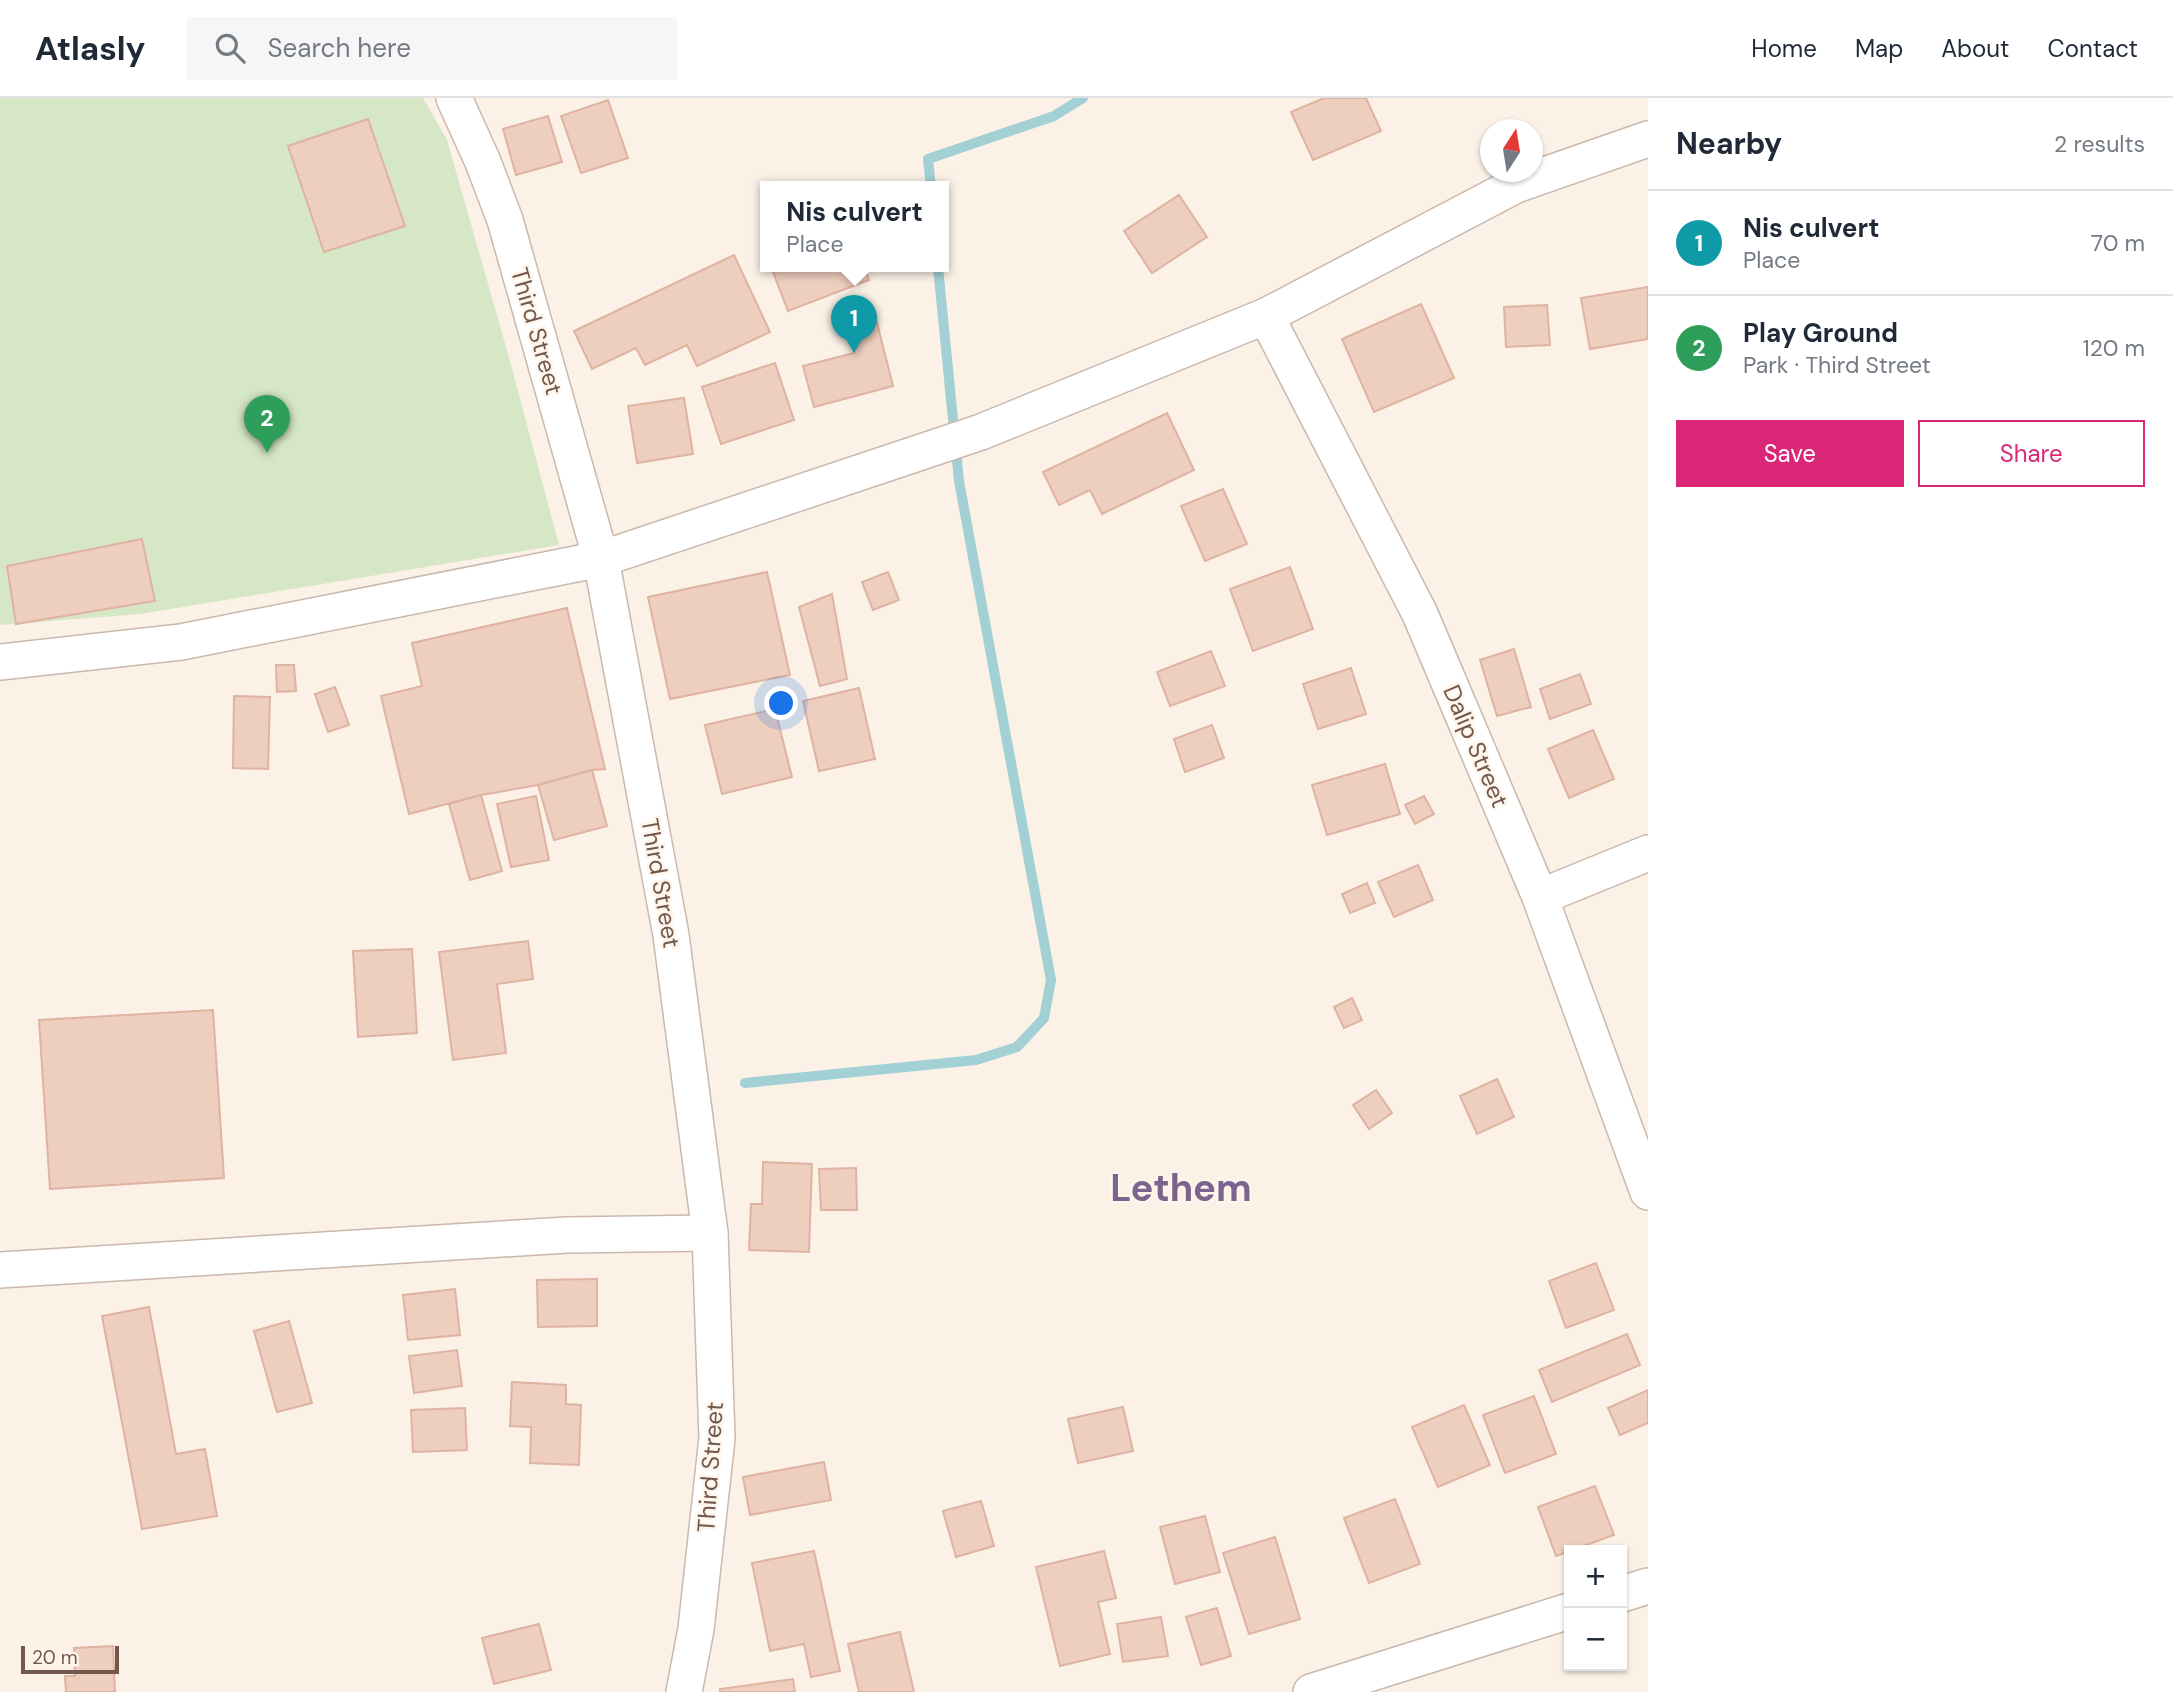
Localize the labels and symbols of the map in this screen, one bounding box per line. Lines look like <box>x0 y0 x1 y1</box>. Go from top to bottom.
north arrow <box>1480 119 1543 182</box>
street label: Third Street <box>504 264 570 398</box>
pin: 1 <box>831 295 877 353</box>
pin: 2 <box>244 395 290 453</box>
street label: Dalip Street <box>1436 680 1516 812</box>
your location <box>764 686 798 720</box>
street label: Third Street <box>634 816 688 950</box>
district label: Lethem <box>1110 1163 1252 1213</box>
street label: Third Street <box>690 1401 730 1533</box>
scale bar <box>21 1643 119 1675</box>

